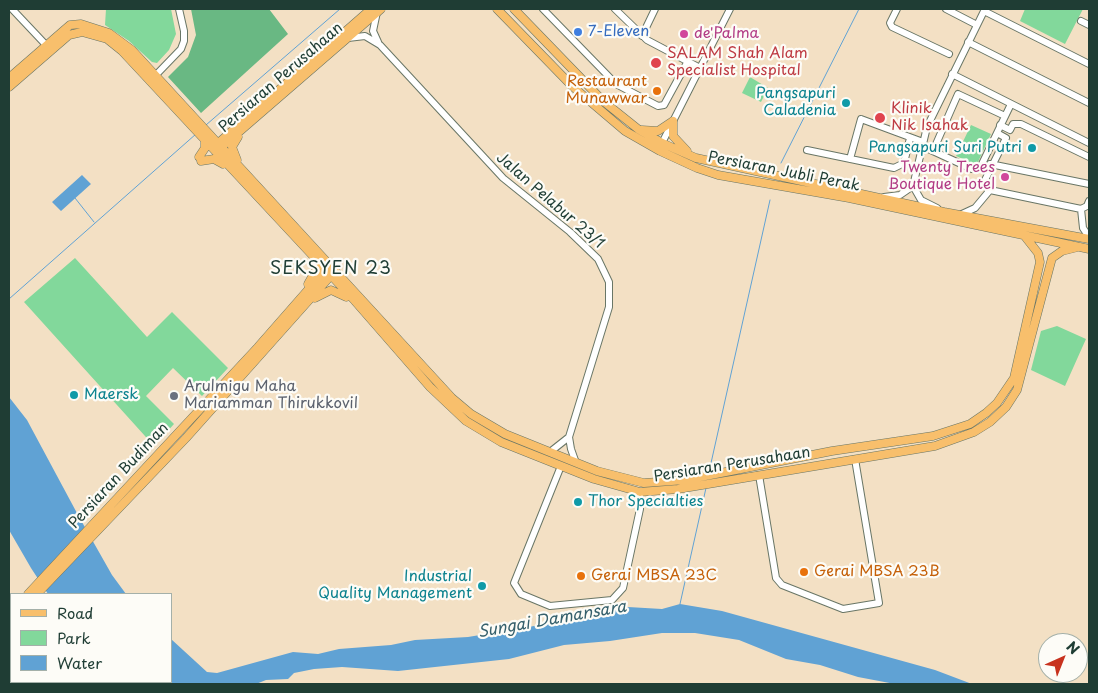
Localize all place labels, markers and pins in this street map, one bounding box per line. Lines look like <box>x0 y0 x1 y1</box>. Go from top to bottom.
place label: 7-Eleven <box>588 23 649 41</box>
place label: de'Palma <box>694 25 759 43</box>
marker: 7-Eleven <box>572 26 584 38</box>
marker: de'Palma <box>678 28 690 40</box>
place label: SALAM Shah Alam Specialist Hospital <box>667 45 808 80</box>
marker: SALAM Shah Alam Specialist Hospital <box>649 56 663 70</box>
place label: Restaurant Munawwar <box>566 73 647 108</box>
marker: Restaurant Munawwar <box>651 85 663 97</box>
place label: Pangsapuri Caladenia <box>756 85 836 120</box>
marker: Pangsapuri Caladenia <box>840 97 852 109</box>
place label: Klinik Nik Isahak <box>891 100 968 135</box>
marker: Klinik Nik Isahak <box>873 111 887 125</box>
place label: Pangsapuri Suri Putri <box>868 139 1022 157</box>
marker: Pangsapuri Suri Putri <box>1026 142 1038 154</box>
place label: Twenty Trees Boutique Hotel <box>888 159 995 194</box>
marker: Twenty Trees Boutique Hotel <box>999 171 1011 183</box>
place label: Arulmigu Maha Mariamman Thirukkovil <box>184 378 358 413</box>
place label: Maersk <box>84 386 138 404</box>
marker: Maersk <box>68 389 80 401</box>
marker: Arulmigu Maha Mariamman Thirukkovil <box>168 390 180 402</box>
place label: Thor Specialties <box>588 493 703 511</box>
marker: Thor Specialties <box>572 496 584 508</box>
place label: Gerai MBSA 23B <box>814 563 940 581</box>
marker: Gerai MBSA 23B <box>798 566 810 578</box>
place label: Gerai MBSA 23C <box>591 567 717 585</box>
place label: Industrial Quality Management <box>318 568 472 603</box>
marker: Gerai MBSA 23C <box>575 570 587 582</box>
marker: Industrial Quality Management <box>476 580 488 592</box>

